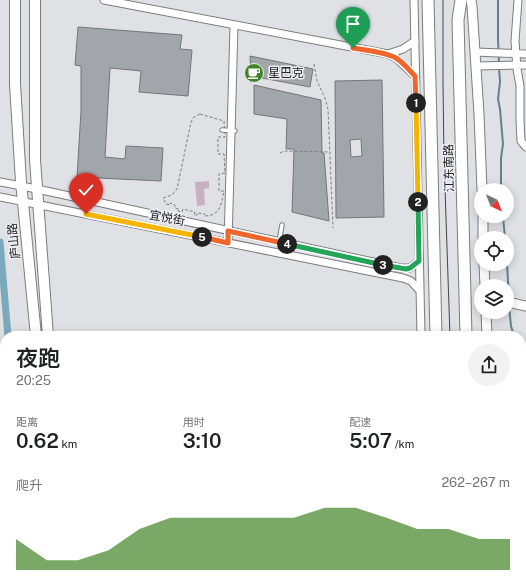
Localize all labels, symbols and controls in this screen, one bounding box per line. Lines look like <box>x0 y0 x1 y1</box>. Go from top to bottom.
pin <box>336 7.0 370 48</box>
icon: arrive <box>342 13 364 35</box>
cafe icon: 星巴克 <box>243 62 265 84</box>
place label: 星巴克 <box>268 66 304 80</box>
pin: 1 <box>406 93 426 113</box>
text: 1 <box>414 97 418 109</box>
street label: 江东南路 <box>442 144 456 192</box>
pin <box>69 173 103 214</box>
icon: check <box>75 179 97 201</box>
north arrow <box>474 183 514 223</box>
map controls <box>474 183 514 319</box>
pin: 2 <box>408 192 428 212</box>
text: 2 <box>415 196 422 208</box>
street label: 宜悦街 <box>148 208 186 228</box>
street label: 庐山路 <box>5 222 23 260</box>
pin: 5 <box>192 227 212 247</box>
text: 5 <box>198 231 206 243</box>
button: locate <box>474 231 514 271</box>
pin: 4 <box>277 234 297 254</box>
text: 4 <box>283 238 291 250</box>
pin: 3 <box>373 255 393 275</box>
text: 3 <box>379 259 387 271</box>
button: layers <box>474 279 514 319</box>
button: share <box>468 344 510 386</box>
text: 夜跑 <box>16 345 60 371</box>
text: 20:25 <box>16 373 51 388</box>
text: 距离 <box>16 416 38 428</box>
text: 用时 <box>183 416 205 428</box>
text: 配速 <box>349 416 371 428</box>
text: 0.62 <box>16 429 59 453</box>
text: 3:10 <box>183 429 222 453</box>
text: 5:07 <box>349 429 392 453</box>
text: km <box>59 438 77 450</box>
text: /km <box>392 438 414 450</box>
text: 262–267 m <box>441 475 510 490</box>
text: 爬升 <box>16 478 42 493</box>

